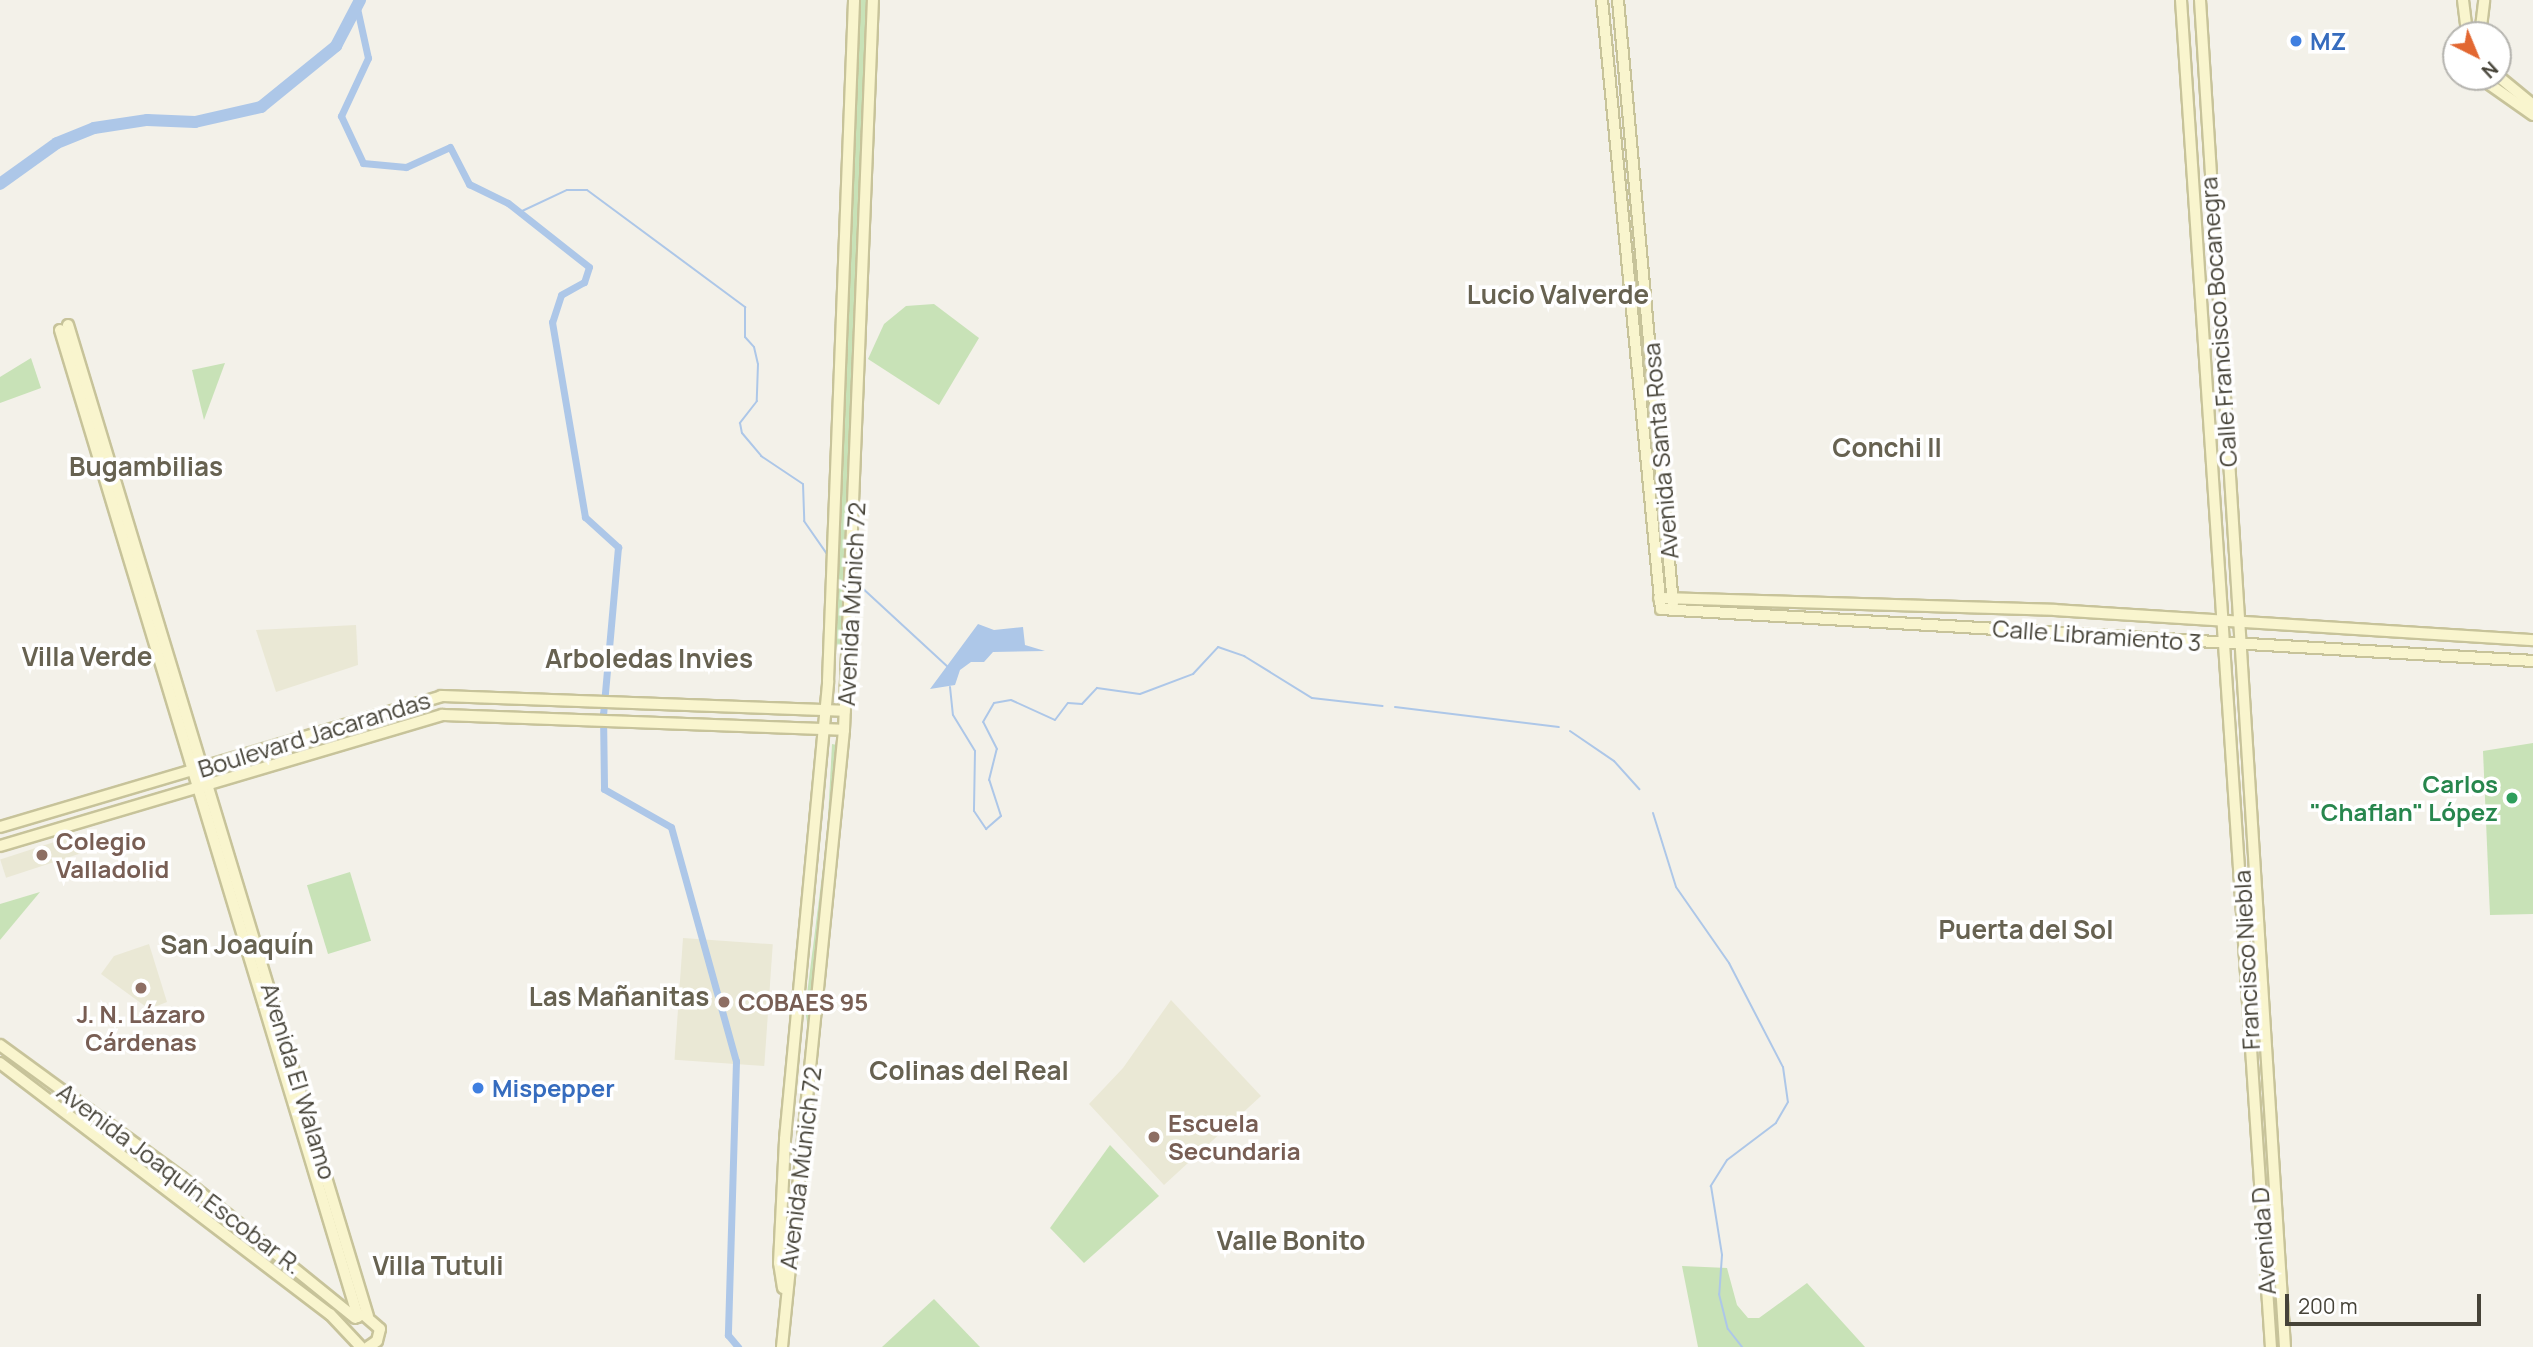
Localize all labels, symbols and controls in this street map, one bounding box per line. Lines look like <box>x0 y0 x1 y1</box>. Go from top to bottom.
north arrow <box>2442 21 2512 91</box>
place label: MZ <box>2310 27 2346 55</box>
marker: MZ <box>2288 33 2304 49</box>
text: N <box>2476 56 2504 84</box>
street label: Calle Francisco Bocanegra <box>2193 176 2243 468</box>
district label: Lucio Valverde <box>1467 279 1649 311</box>
street label: Avenida Santa Rosa <box>1636 342 1684 560</box>
district label: Conchi II <box>1832 432 1942 464</box>
district label: Bugambilias <box>69 451 223 483</box>
street label: Avenida Múnich 72 <box>831 501 871 707</box>
street label: Calle Libramiento 3 <box>1992 613 2202 657</box>
district label: Villa Verde <box>22 641 152 673</box>
district label: Arboledas Invies <box>545 643 753 675</box>
street label: Boulevard Jacarandas <box>194 685 434 783</box>
place label: Carlos "Chaflan" López <box>2310 770 2498 826</box>
marker: Carlos "Chaflan" López <box>2504 790 2520 806</box>
place label: Colegio Valladolid <box>56 827 169 883</box>
marker: Colegio Valladolid <box>34 847 50 863</box>
street label: Francisco Niebla <box>2227 869 2265 1051</box>
district label: Puerta del Sol <box>1939 914 2113 946</box>
district label: San Joaquín <box>160 929 314 961</box>
street label: Avenida El Walamo <box>255 979 343 1183</box>
marker: J. N. Lázaro Cárdenas <box>133 980 149 996</box>
district label: Las Mañanitas <box>529 981 709 1013</box>
place label: COBAES 95 <box>738 988 868 1016</box>
marker: COBAES 95 <box>716 994 732 1010</box>
place label: J. N. Lázaro Cárdenas <box>77 1000 205 1056</box>
district label: Colinas del Real <box>869 1055 1069 1087</box>
street label: Avenida Múnich 72 <box>773 1065 827 1271</box>
place label: Mispepper <box>492 1074 615 1102</box>
street label: Avenida Joaquín Escobar R. <box>52 1076 308 1280</box>
marker: Mispepper <box>470 1080 486 1096</box>
place label: Escuela Secundaria <box>1168 1109 1301 1165</box>
marker: Escuela Secundaria <box>1146 1129 1162 1145</box>
street label: Avenida D <box>2245 1186 2281 1296</box>
district label: Valle Bonito <box>1217 1225 1365 1257</box>
district label: Villa Tutuli <box>372 1250 504 1282</box>
scale bar <box>2288 1280 2484 1324</box>
text: 200 m <box>2298 1292 2358 1320</box>

